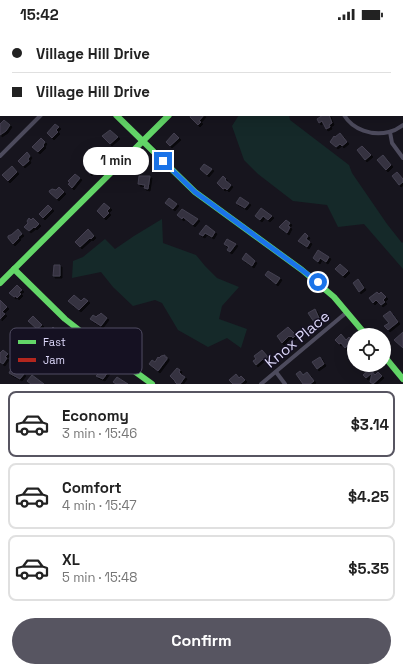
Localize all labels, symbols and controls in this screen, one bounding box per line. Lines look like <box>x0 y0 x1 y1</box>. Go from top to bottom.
text: 15:42 <box>20 5 59 24</box>
text: Village Hill Drive <box>36 44 150 63</box>
text: Village Hill Drive <box>36 82 150 101</box>
callout: 1 min <box>83 147 149 175</box>
text: 1 min <box>100 152 132 169</box>
route end <box>154 152 172 170</box>
route start <box>309 273 327 291</box>
street label: Knox Place <box>261 306 333 372</box>
legend <box>10 328 142 374</box>
map controls <box>347 328 391 372</box>
button: locate <box>347 328 391 372</box>
text: Fast <box>43 335 66 349</box>
text: Jam <box>43 353 65 367</box>
icon: car <box>14 406 50 442</box>
text: Economy <box>62 406 129 425</box>
text: $3.14 <box>351 415 389 434</box>
text: 3 min · 15:46 <box>62 425 137 442</box>
icon: car <box>14 478 50 514</box>
text: Comfort <box>62 478 122 497</box>
text: $4.25 <box>348 487 389 506</box>
text: 4 min · 15:47 <box>62 497 136 514</box>
icon: car <box>14 550 50 586</box>
text: XL <box>62 550 80 569</box>
text: $5.35 <box>348 559 389 578</box>
text: 5 min · 15:48 <box>62 569 137 586</box>
button: Confirm <box>12 618 391 664</box>

